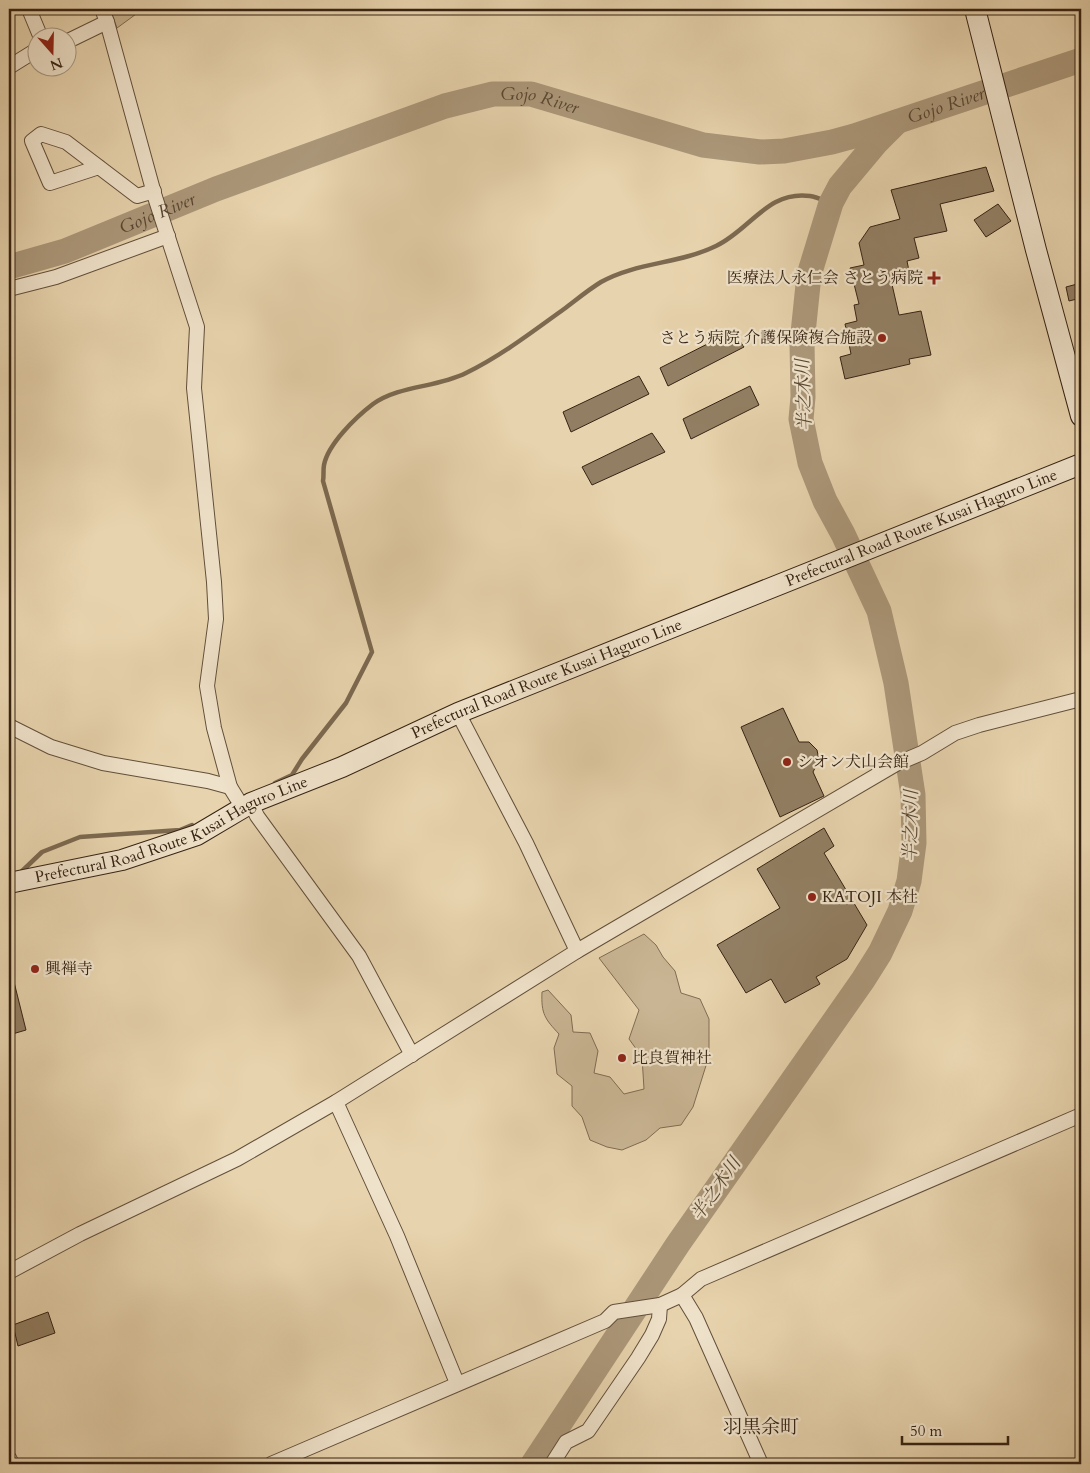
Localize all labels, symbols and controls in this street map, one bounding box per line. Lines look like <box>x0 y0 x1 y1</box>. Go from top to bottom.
north arrow <box>28 28 78 78</box>
text: N <box>47 53 65 75</box>
water label: Gojo River <box>904 80 989 130</box>
water label: Gojo River <box>500 81 583 120</box>
water label: Gojo River <box>115 186 200 240</box>
place label: 医療法人永仁会 さとう病院 <box>727 267 923 289</box>
marker: 医療法人永仁会 さとう病院 <box>927 271 941 285</box>
place label: さとう病院 介護保険複合施設 <box>660 327 872 349</box>
marker: さとう病院 介護保険複合施設 <box>876 332 888 344</box>
water label: 半之木川 <box>790 357 818 431</box>
street label: Prefectural Road Route Kusai Haguro Line <box>782 464 1060 592</box>
street label: Prefectural Road Route Kusai Haguro Line <box>408 614 685 744</box>
place label: シオン犬山会館 <box>797 751 909 773</box>
marker: シオン犬山会館 <box>781 756 793 768</box>
street label: Prefectural Road Route Kusai Haguro Line <box>33 771 311 888</box>
water label: 半之木川 <box>898 788 924 862</box>
place label: KATOJI 本社 <box>822 886 918 908</box>
marker: KATOJI 本社 <box>806 891 818 903</box>
place label: 興禅寺 <box>45 958 93 980</box>
marker: 興禅寺 <box>29 963 41 975</box>
place label: 比良賀神社 <box>632 1047 712 1069</box>
marker: 比良賀神社 <box>616 1052 628 1064</box>
water label: 半之木川 <box>685 1151 748 1226</box>
scale bar <box>902 1413 1009 1445</box>
district label: 羽黒余町 <box>723 1414 799 1440</box>
text: 50 m <box>910 1421 942 1441</box>

